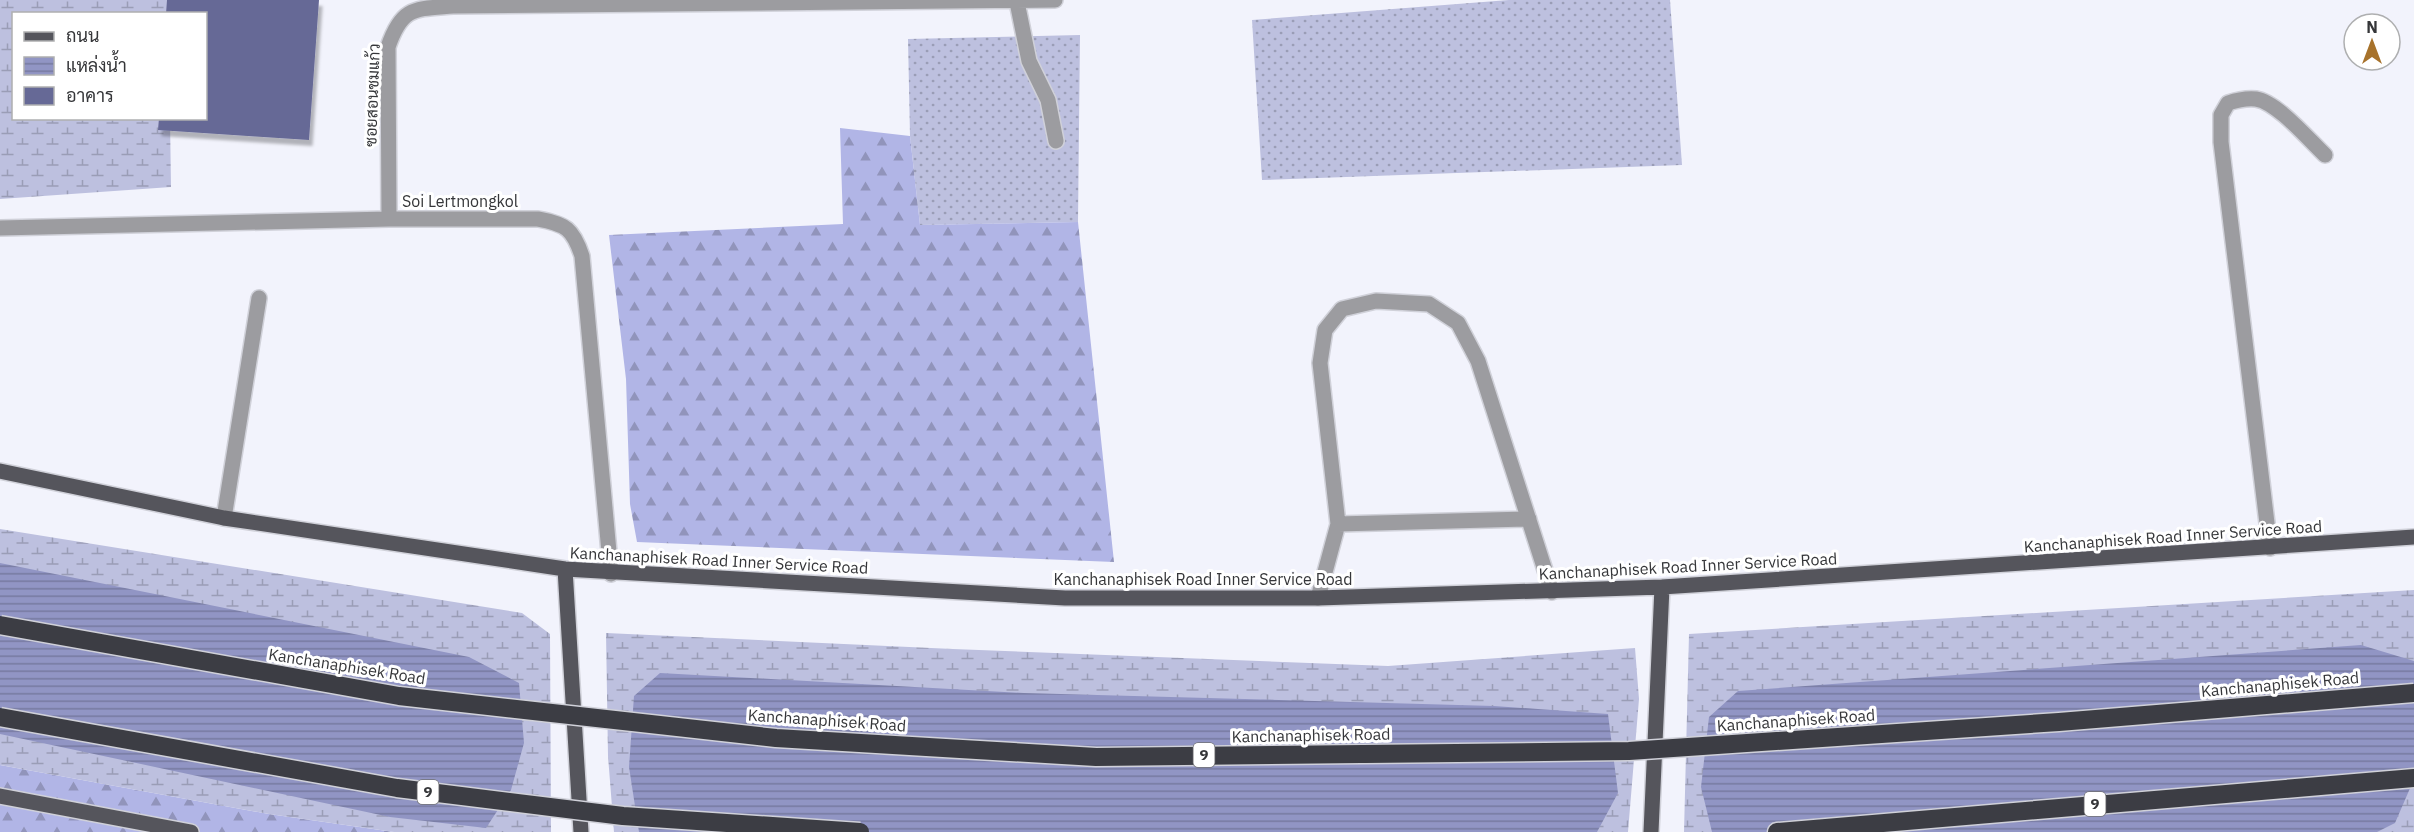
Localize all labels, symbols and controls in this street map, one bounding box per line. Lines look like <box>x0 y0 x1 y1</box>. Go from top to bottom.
legend <box>12 12 207 120</box>
north arrow <box>2342 12 2402 72</box>
text: N <box>2366 17 2378 37</box>
text: ถนน <box>66 24 99 47</box>
street label: ซอยสอนชมแก้ว <box>360 43 384 147</box>
text: แหล่งน้ำ <box>66 50 127 77</box>
text: อาคาร <box>66 84 114 107</box>
street label: Soi Lertmongkol <box>402 191 518 211</box>
street label: Kanchanaphisek Road Inner Service Road <box>2023 516 2323 556</box>
street label: Kanchanaphisek Road Inner Service Road <box>569 542 869 578</box>
street label: Kanchanaphisek Road Inner Service Road <box>1538 548 1838 584</box>
street label: Kanchanaphisek Road Inner Service Road <box>1054 569 1352 589</box>
street label: Kanchanaphisek Road <box>267 644 427 688</box>
street label: Kanchanaphisek Road <box>2200 667 2360 701</box>
street label: Kanchanaphisek Road <box>747 704 907 736</box>
street label: Kanchanaphisek Road <box>1716 704 1876 736</box>
street label: Kanchanaphisek Road <box>1231 724 1391 746</box>
road number: 9 <box>1194 743 1214 767</box>
road number: 9 <box>418 780 438 804</box>
road number: 9 <box>2084 792 2106 816</box>

